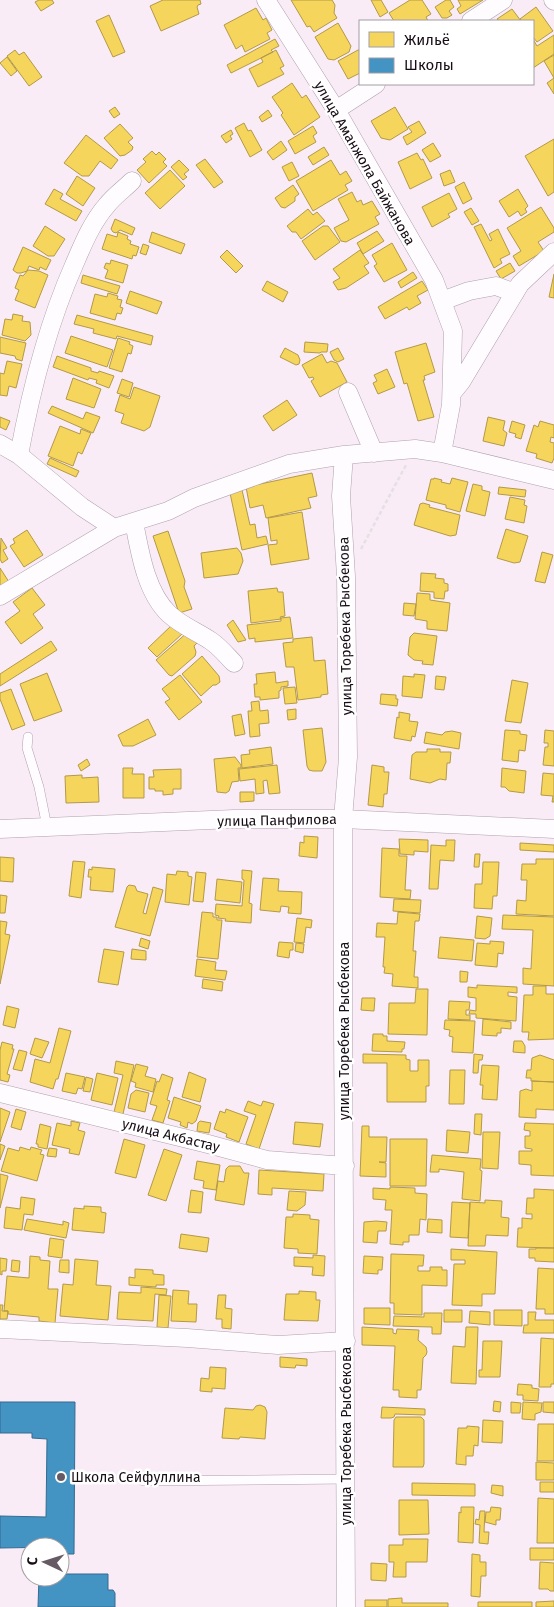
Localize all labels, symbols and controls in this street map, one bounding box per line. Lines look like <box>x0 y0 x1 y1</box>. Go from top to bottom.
legend <box>359 20 534 85</box>
text: Жильё <box>404 31 450 49</box>
text: Школы <box>404 56 454 74</box>
street label: улица Аманжола Байжанова <box>310 78 419 248</box>
street label: улица Торебека Рысбекова <box>335 537 356 715</box>
street label: улица Панфилова <box>217 811 337 830</box>
street label: улица Торебека Рысбекова <box>336 942 353 1120</box>
street label: улица Акбастау <box>120 1115 222 1156</box>
street label: улица Торебека Рысбекова <box>338 1347 355 1525</box>
place label: Школа Сейфуллина <box>71 1469 201 1486</box>
marker: Школа Сейфуллина <box>55 1471 67 1483</box>
north arrow <box>20 1537 70 1587</box>
text: С <box>24 1557 41 1566</box>

